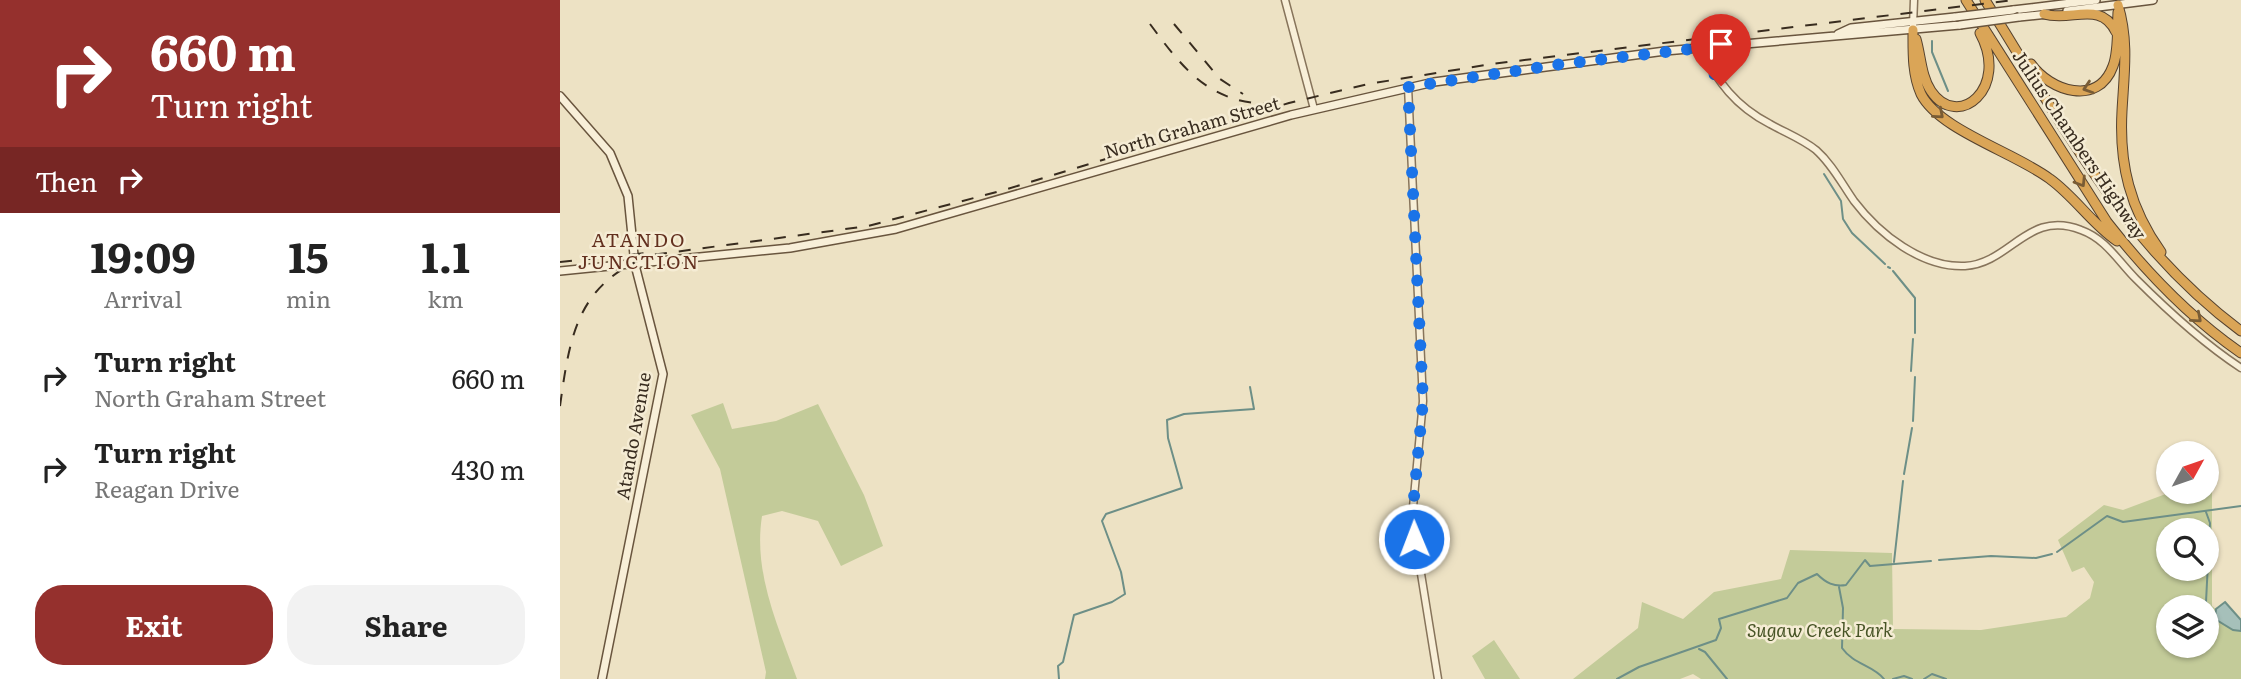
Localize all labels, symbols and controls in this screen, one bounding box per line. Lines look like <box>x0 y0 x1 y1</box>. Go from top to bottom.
text: 660 m <box>150 13 296 86</box>
pin <box>1691 14 1751 86</box>
icon: arrive <box>1702 25 1740 63</box>
icon: right <box>35 28 126 119</box>
street label: Julius Chambers Highway <box>2006 44 2154 245</box>
text: Turn right <box>150 80 312 128</box>
one-way arrow <box>2082 80 2094 94</box>
street label: North Graham Street <box>1101 88 1283 165</box>
one-way arrow <box>1931 106 1944 118</box>
text: Then <box>35 161 97 200</box>
icon: right <box>111 161 149 199</box>
one-way arrow <box>2072 174 2085 187</box>
text: 19:09 <box>90 224 196 286</box>
text: 15 <box>288 224 329 286</box>
text: 1.1 <box>421 224 470 286</box>
district label: ATANDO JUNCTION <box>578 225 700 275</box>
text: Arrival <box>104 281 182 315</box>
text: min <box>286 281 331 315</box>
text: km <box>427 281 464 315</box>
one-way arrow <box>2188 310 2201 322</box>
text: Turn right <box>94 341 236 380</box>
text: 660 m <box>452 358 525 397</box>
icon: right <box>35 359 73 397</box>
street label: Atando Avenue <box>608 370 657 502</box>
text: North Graham Street <box>94 380 326 414</box>
text: Turn right <box>94 432 236 471</box>
north arrow <box>2156 441 2219 504</box>
map controls <box>2156 441 2219 658</box>
text: 430 m <box>451 449 525 488</box>
icon: right <box>35 450 73 488</box>
text: Reagan Drive <box>94 471 239 505</box>
position arrow <box>1377 502 1451 576</box>
button: search <box>2156 518 2219 581</box>
button: Exit <box>35 585 273 665</box>
button: Share <box>287 585 525 665</box>
button: layers <box>2156 595 2219 658</box>
park label: Sugaw Creek Park <box>1747 616 1893 643</box>

